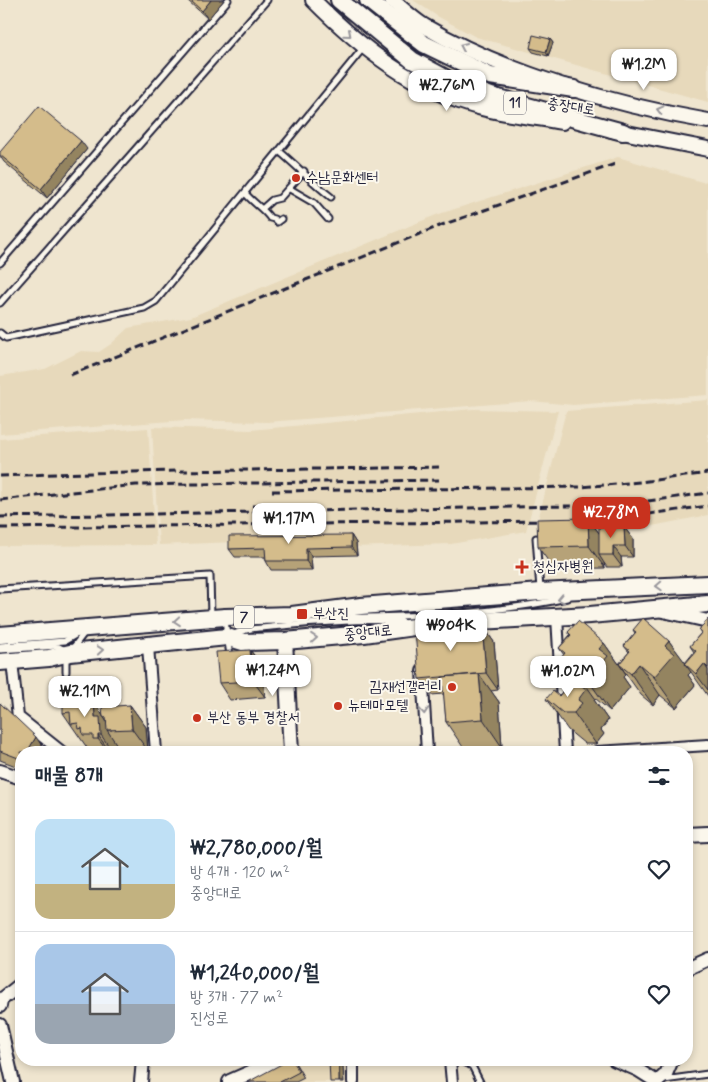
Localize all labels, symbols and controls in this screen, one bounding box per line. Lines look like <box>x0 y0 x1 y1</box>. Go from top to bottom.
one-way arrow <box>342 28 351 36</box>
one-way arrow <box>459 42 468 53</box>
pin: ₩1.2M <box>609 48 679 91</box>
text: ₩1.2M <box>622 54 666 75</box>
pin: ₩2.76M <box>406 70 488 112</box>
text: ₩2.76M <box>419 75 475 96</box>
road number: 11 <box>504 92 526 115</box>
street label: 충장대로 <box>546 93 596 121</box>
one-way arrow <box>656 105 665 116</box>
place label: 수남문화센터 <box>306 168 378 188</box>
marker: 수남문화센터 <box>290 172 302 184</box>
pin: ₩2.78M <box>570 496 652 539</box>
pin: ₩1.17M <box>248 502 330 545</box>
text: ₩2.78M <box>583 502 639 523</box>
text: ₩1.17M <box>263 508 315 529</box>
place label: 청십자병원 <box>533 557 593 577</box>
marker: 청십자병원 <box>515 560 529 574</box>
one-way arrow <box>655 581 663 592</box>
one-way arrow <box>557 593 566 604</box>
place label: 부산진 <box>313 604 349 624</box>
road number: 7 <box>234 606 254 628</box>
marker: 부산진 <box>295 607 309 621</box>
pin: ₩904K <box>416 610 486 652</box>
text: ₩904K <box>426 615 476 636</box>
one-way arrow <box>173 616 181 627</box>
street label: 중앙대로 <box>343 621 393 645</box>
one-way arrow <box>310 633 318 644</box>
one-way arrow <box>96 645 104 656</box>
pin: ₩1.24M <box>232 654 314 697</box>
pin: ₩1.02M <box>527 656 609 698</box>
text: ₩1.24M <box>246 660 300 681</box>
text: ₩1.02M <box>541 661 595 682</box>
pin: ₩2.11M <box>44 676 126 718</box>
place label: 김재선갤러리 <box>370 677 442 697</box>
text: ₩2.11M <box>59 681 111 702</box>
marker: 김재선갤러리 <box>446 681 458 693</box>
place label: 뉴테마모텔 <box>348 696 408 716</box>
marker: 뉴테마모텔 <box>332 700 344 712</box>
place label: 부산 동부 경찰서 <box>207 708 300 728</box>
one-way arrow <box>419 708 430 716</box>
marker: 부산 동부 경찰서 <box>191 712 203 724</box>
text: 매물 8개 <box>35 762 103 790</box>
icon: filters <box>645 762 673 790</box>
text: ₩2,780,000/월 <box>190 834 323 862</box>
icon: home <box>75 839 135 899</box>
icon: heart <box>645 855 673 883</box>
text: 방 4개 · 120 m² <box>190 862 290 883</box>
text: 중앙대로 <box>190 883 242 904</box>
text: ₩1,240,000/월 <box>190 959 320 987</box>
icon: home <box>75 964 135 1024</box>
icon: heart <box>645 980 673 1008</box>
text: 방 3개 · 77 m² <box>190 987 283 1008</box>
text: 진성로 <box>190 1008 229 1029</box>

